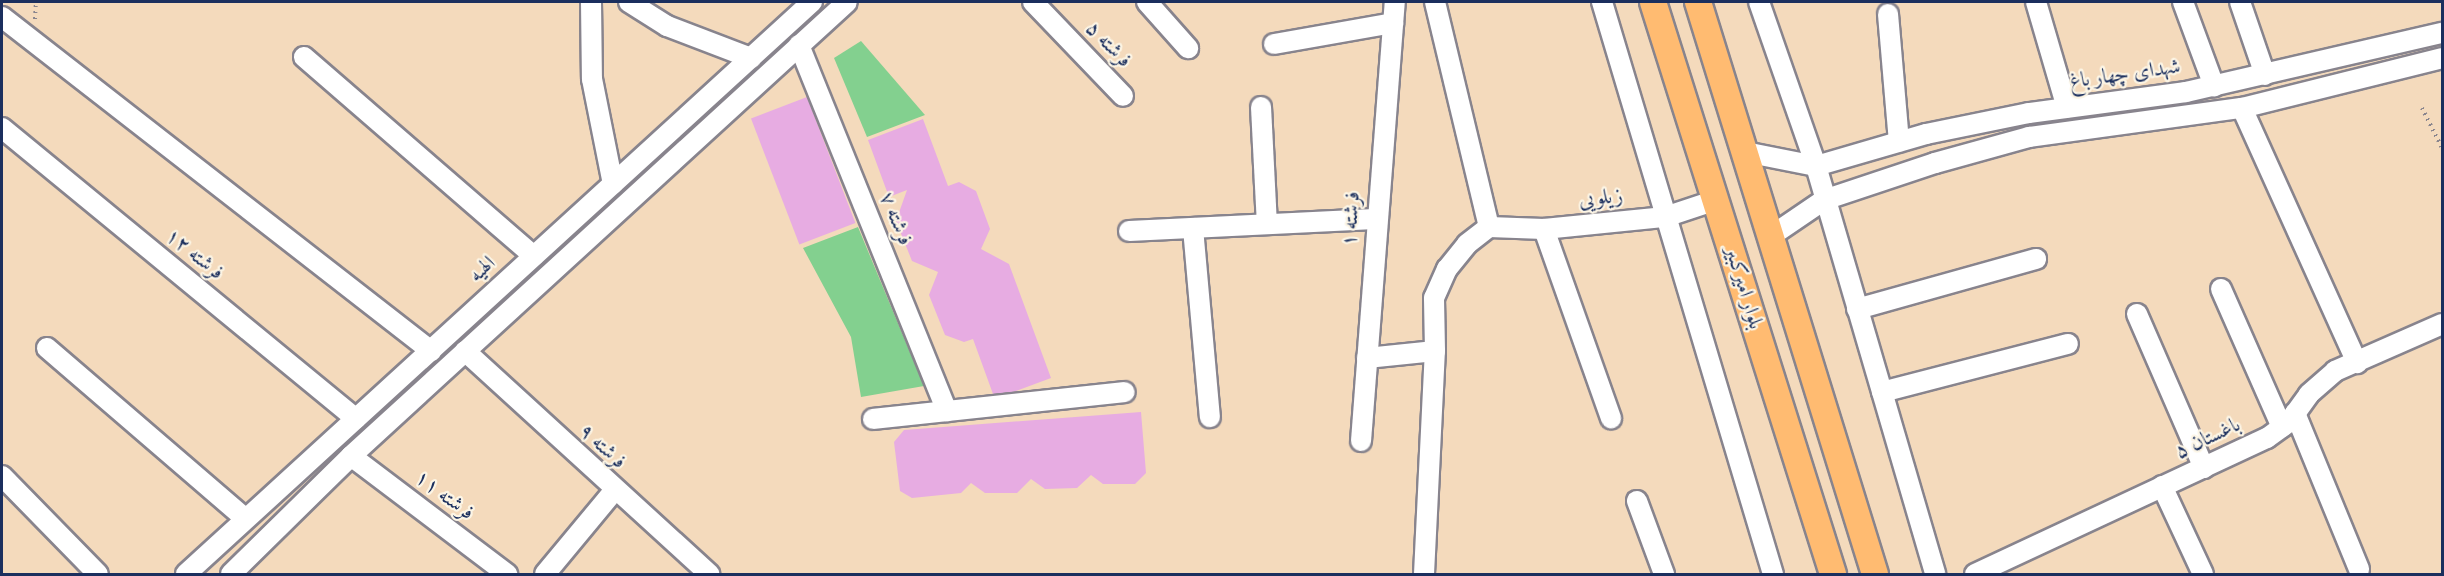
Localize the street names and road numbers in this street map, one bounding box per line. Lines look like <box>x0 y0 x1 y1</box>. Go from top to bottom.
street label: فرشته ۵ <box>1080 16 1136 74</box>
street label: شهدای چهار باغ <box>2068 55 2182 95</box>
street label: زیلویی <box>1578 184 1624 214</box>
street label: فرشته ۷ <box>873 189 917 249</box>
street label: فرشته ۱ <box>1338 191 1366 247</box>
street label: فرشته ۱۲ <box>160 224 228 286</box>
street label: بلوار امیرکبیر <box>1718 244 1768 332</box>
street label: الهیه <box>464 251 502 289</box>
street label: باغستان ۵ <box>2171 413 2245 465</box>
street label: فرشته ۹ <box>573 419 631 475</box>
street label: فرشته ۱۱ <box>409 466 479 526</box>

